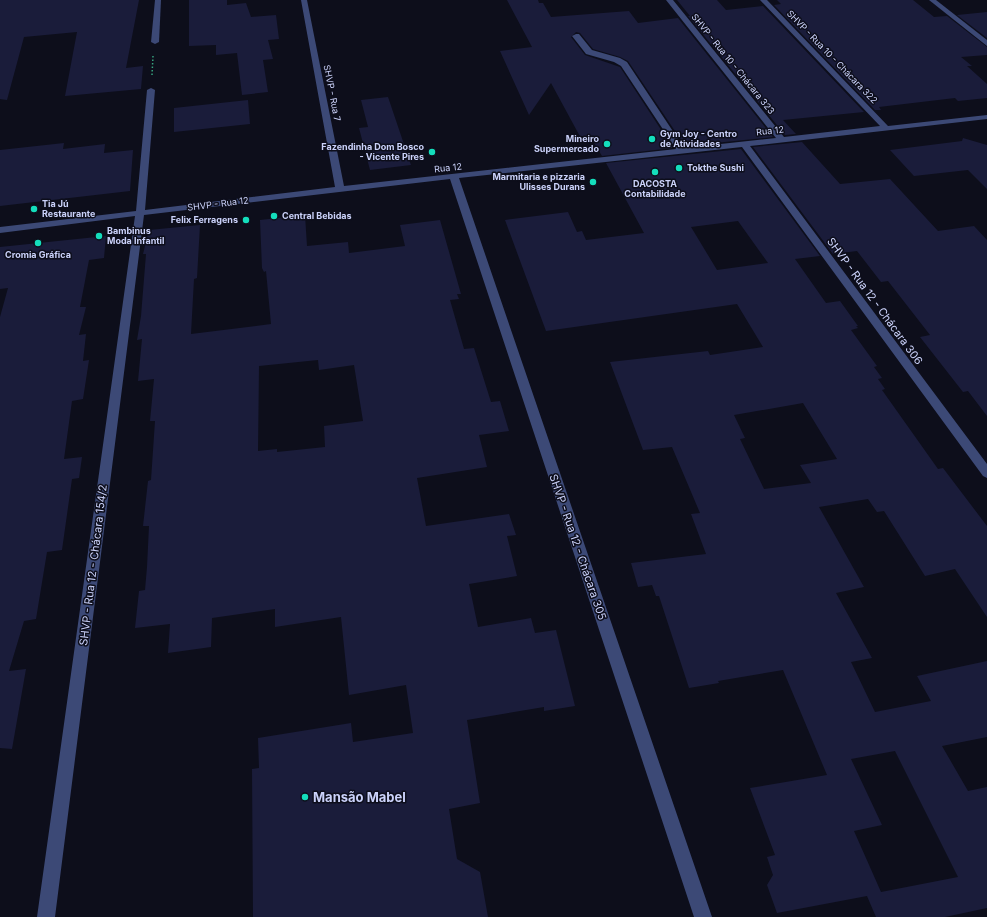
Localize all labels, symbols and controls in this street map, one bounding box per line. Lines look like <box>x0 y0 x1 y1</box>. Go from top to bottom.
street label: SHVP - Rua 10 - Chácara 322 <box>785 8 880 106</box>
street label: SHVP - Rua 10 - Chácara 323 <box>690 11 777 116</box>
street label: SHVP - Rua 7 <box>322 64 343 122</box>
street label: Rua 12 <box>756 124 784 137</box>
place label: Gym Joy - Centro de Atividades <box>660 128 737 149</box>
place label: Mineiro Supermercado <box>534 133 599 154</box>
marker: Gym Joy - Centro de Atividades <box>647 134 657 144</box>
marker: Mineiro Supermercado <box>602 139 612 149</box>
place label: Fazendinha Dom Bosco - Vicente Pires <box>321 141 424 162</box>
marker: Fazendinha Dom Bosco - Vicente Pires <box>427 147 437 157</box>
street label: Rua 12 <box>434 161 462 174</box>
place label: Tokthe Sushi <box>687 162 744 173</box>
marker: Tokthe Sushi <box>674 163 684 173</box>
marker: DACOSTA Contabilidade <box>650 167 660 177</box>
place label: Marmitaria e pizzaria Ulisses Durans <box>492 171 585 192</box>
marker: Marmitaria e pizzaria Ulisses Durans <box>588 177 598 187</box>
place label: DACOSTA Contabilidade <box>624 178 686 199</box>
street label: SHVP - Rua 12 <box>187 194 249 213</box>
place label: Tia Jú Restaurante <box>42 198 96 219</box>
marker: Tia Jú Restaurante <box>29 204 39 214</box>
place label: Central Bebidas <box>282 210 352 221</box>
marker: Central Bebidas <box>269 211 279 221</box>
place label: Felix Ferragens <box>171 214 238 225</box>
marker: Felix Ferragens <box>241 215 251 225</box>
place label: Bambinus Moda Infantil <box>107 225 164 246</box>
marker: Bambinus Moda Infantil <box>94 231 104 241</box>
street label: SHVP - Rua 12 - Chácara 306 <box>824 235 926 367</box>
marker: Cromia Gráfica <box>33 238 43 248</box>
place label: Cromia Gráfica <box>5 249 71 260</box>
street label: SHVP - Rua 12 - Chácara 305 <box>546 472 610 622</box>
street label: SHVP - Rua 12 - Chácara 154/2 <box>76 484 110 646</box>
place label: Mansão Mabel <box>313 789 406 805</box>
marker: Mansão Mabel <box>300 792 310 802</box>

